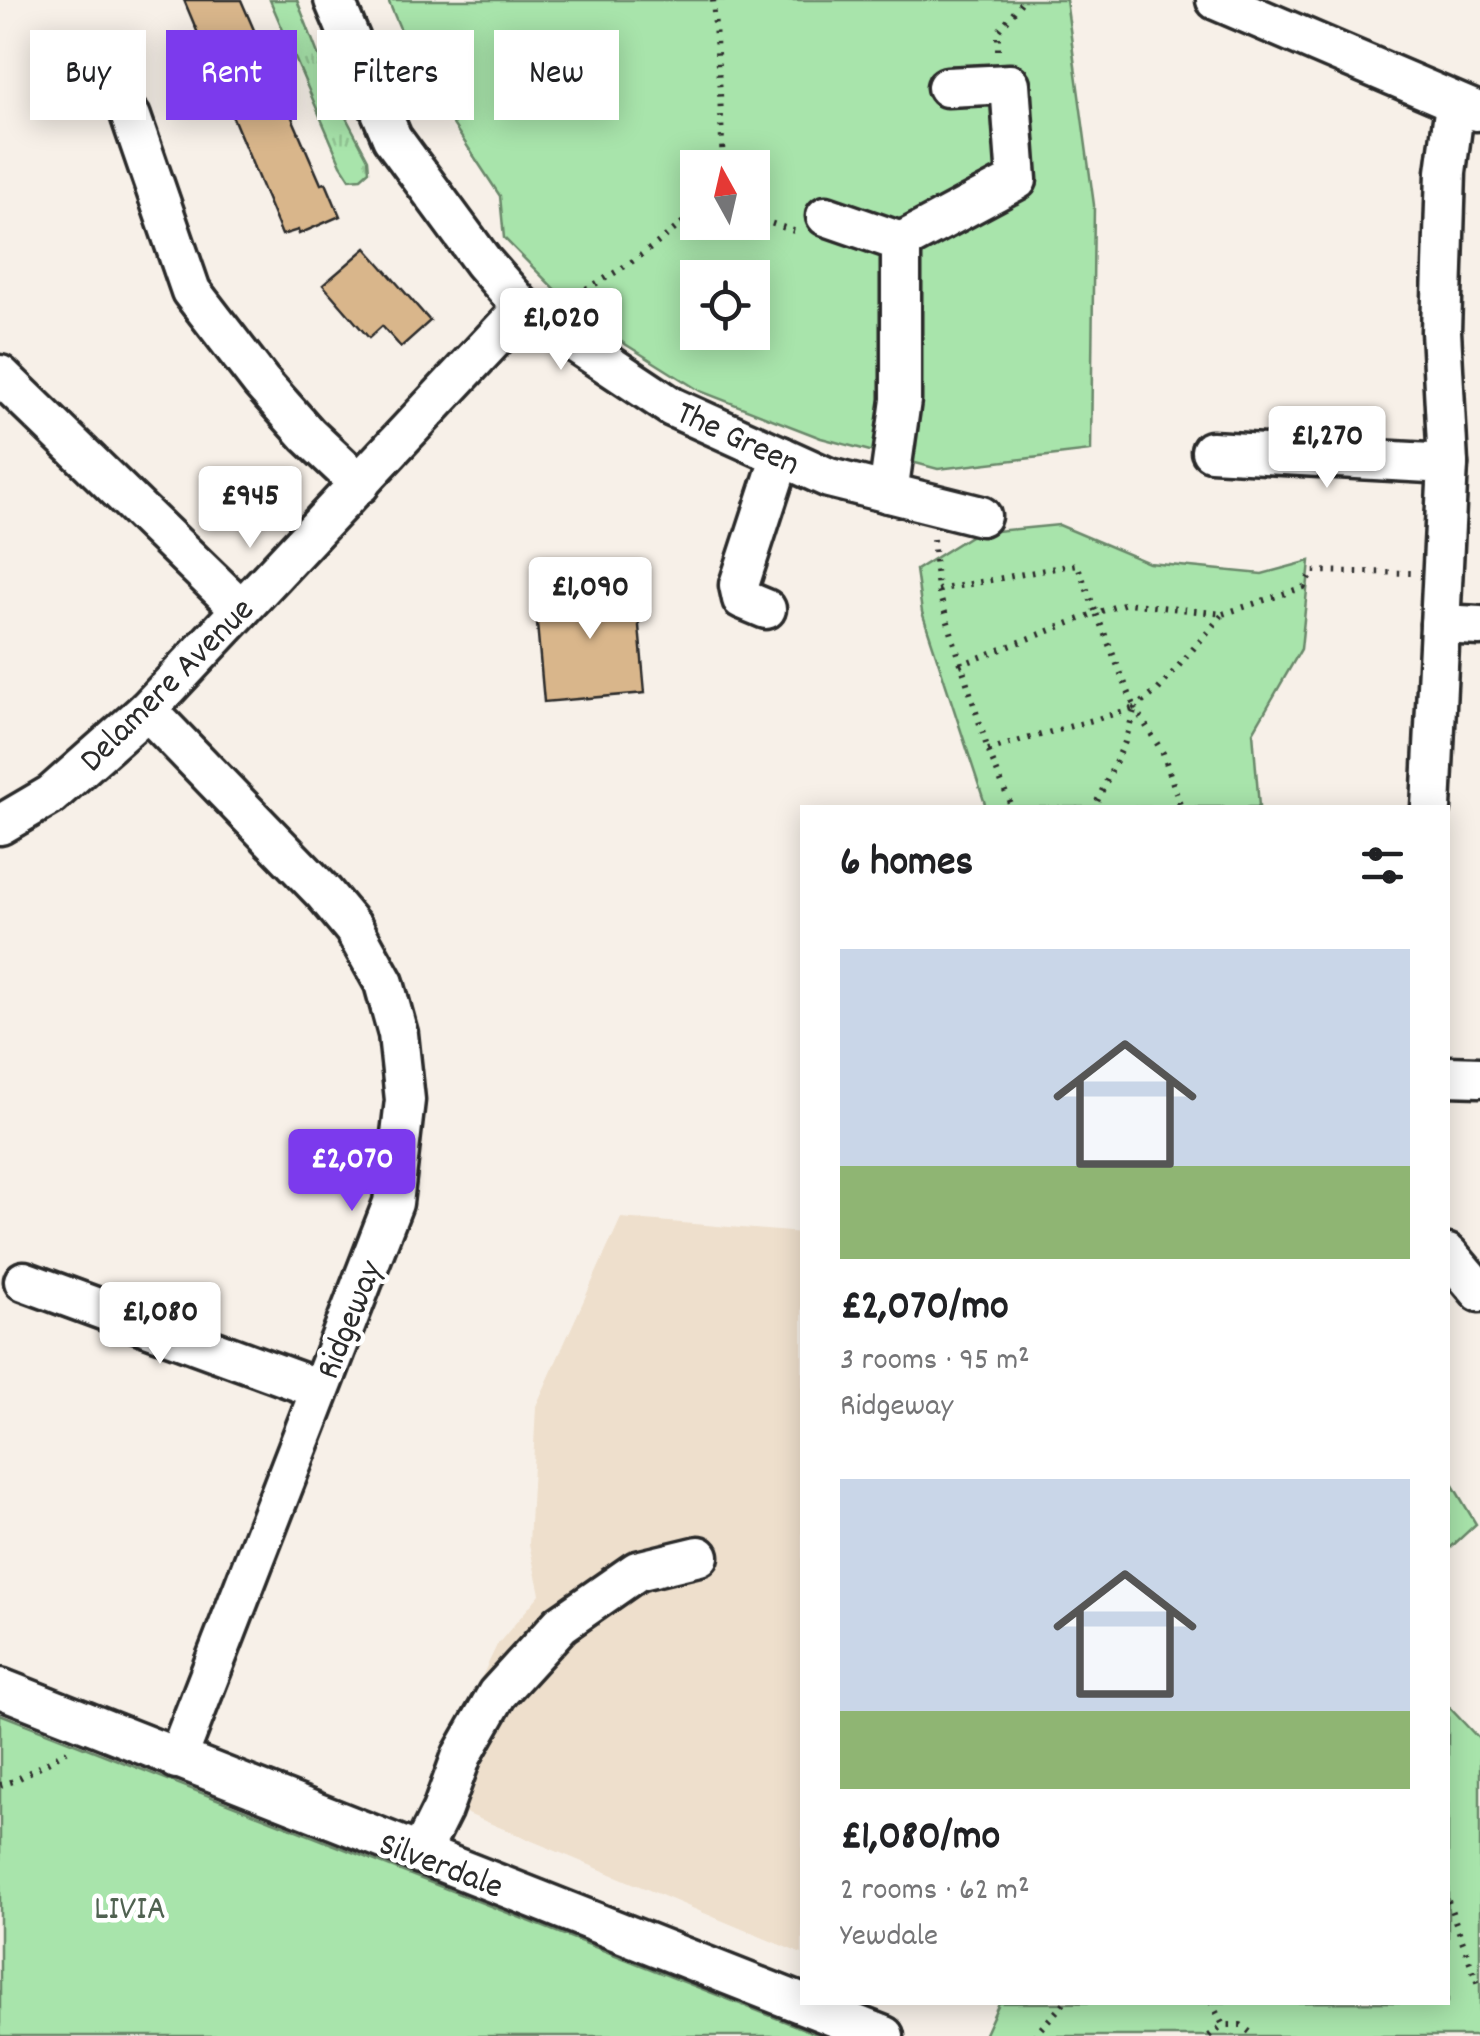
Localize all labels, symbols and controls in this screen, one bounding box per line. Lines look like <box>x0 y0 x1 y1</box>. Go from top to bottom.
chip: Buy <box>30 30 146 120</box>
chip: Rent <box>166 30 297 120</box>
chip: Filters <box>317 30 474 120</box>
chip: New <box>494 30 619 120</box>
north arrow <box>680 150 770 240</box>
map controls <box>680 150 770 350</box>
button: locate <box>680 260 770 350</box>
pin: £1,020 <box>480 288 642 373</box>
text: £1,020 <box>522 297 600 343</box>
street label: The Green <box>667 390 807 491</box>
pin: £1,270 <box>1246 406 1408 491</box>
text: £1,270 <box>1291 415 1363 461</box>
pin: £945 <box>191 466 309 551</box>
text: £945 <box>221 475 279 521</box>
pin: £1,090 <box>509 557 671 642</box>
text: £1,090 <box>551 566 629 612</box>
street label: Delamere Avenue <box>70 588 267 785</box>
text: 6 homes <box>840 835 973 895</box>
icon: filters <box>1355 838 1410 893</box>
icon: home <box>1035 1014 1215 1194</box>
pin: £2,070 <box>271 1129 433 1214</box>
text: £2,070 <box>310 1138 394 1184</box>
street label: Ridgeway <box>305 1253 398 1388</box>
text: £2,070/mo <box>840 1279 1009 1339</box>
pin: £1,080 <box>79 1282 241 1367</box>
text: £1,080 <box>122 1291 198 1337</box>
text: 3 rooms · 95 m² <box>840 1339 1030 1385</box>
text: Ridgeway <box>840 1385 953 1431</box>
icon: home <box>1035 1544 1215 1724</box>
text: £1,080/mo <box>840 1809 1000 1869</box>
street label: Silverdale <box>371 1821 510 1914</box>
text: 2 rooms · 62 m² <box>840 1869 1030 1915</box>
park label: LIVIA <box>94 1886 166 1936</box>
text: Yewdale <box>840 1915 938 1961</box>

